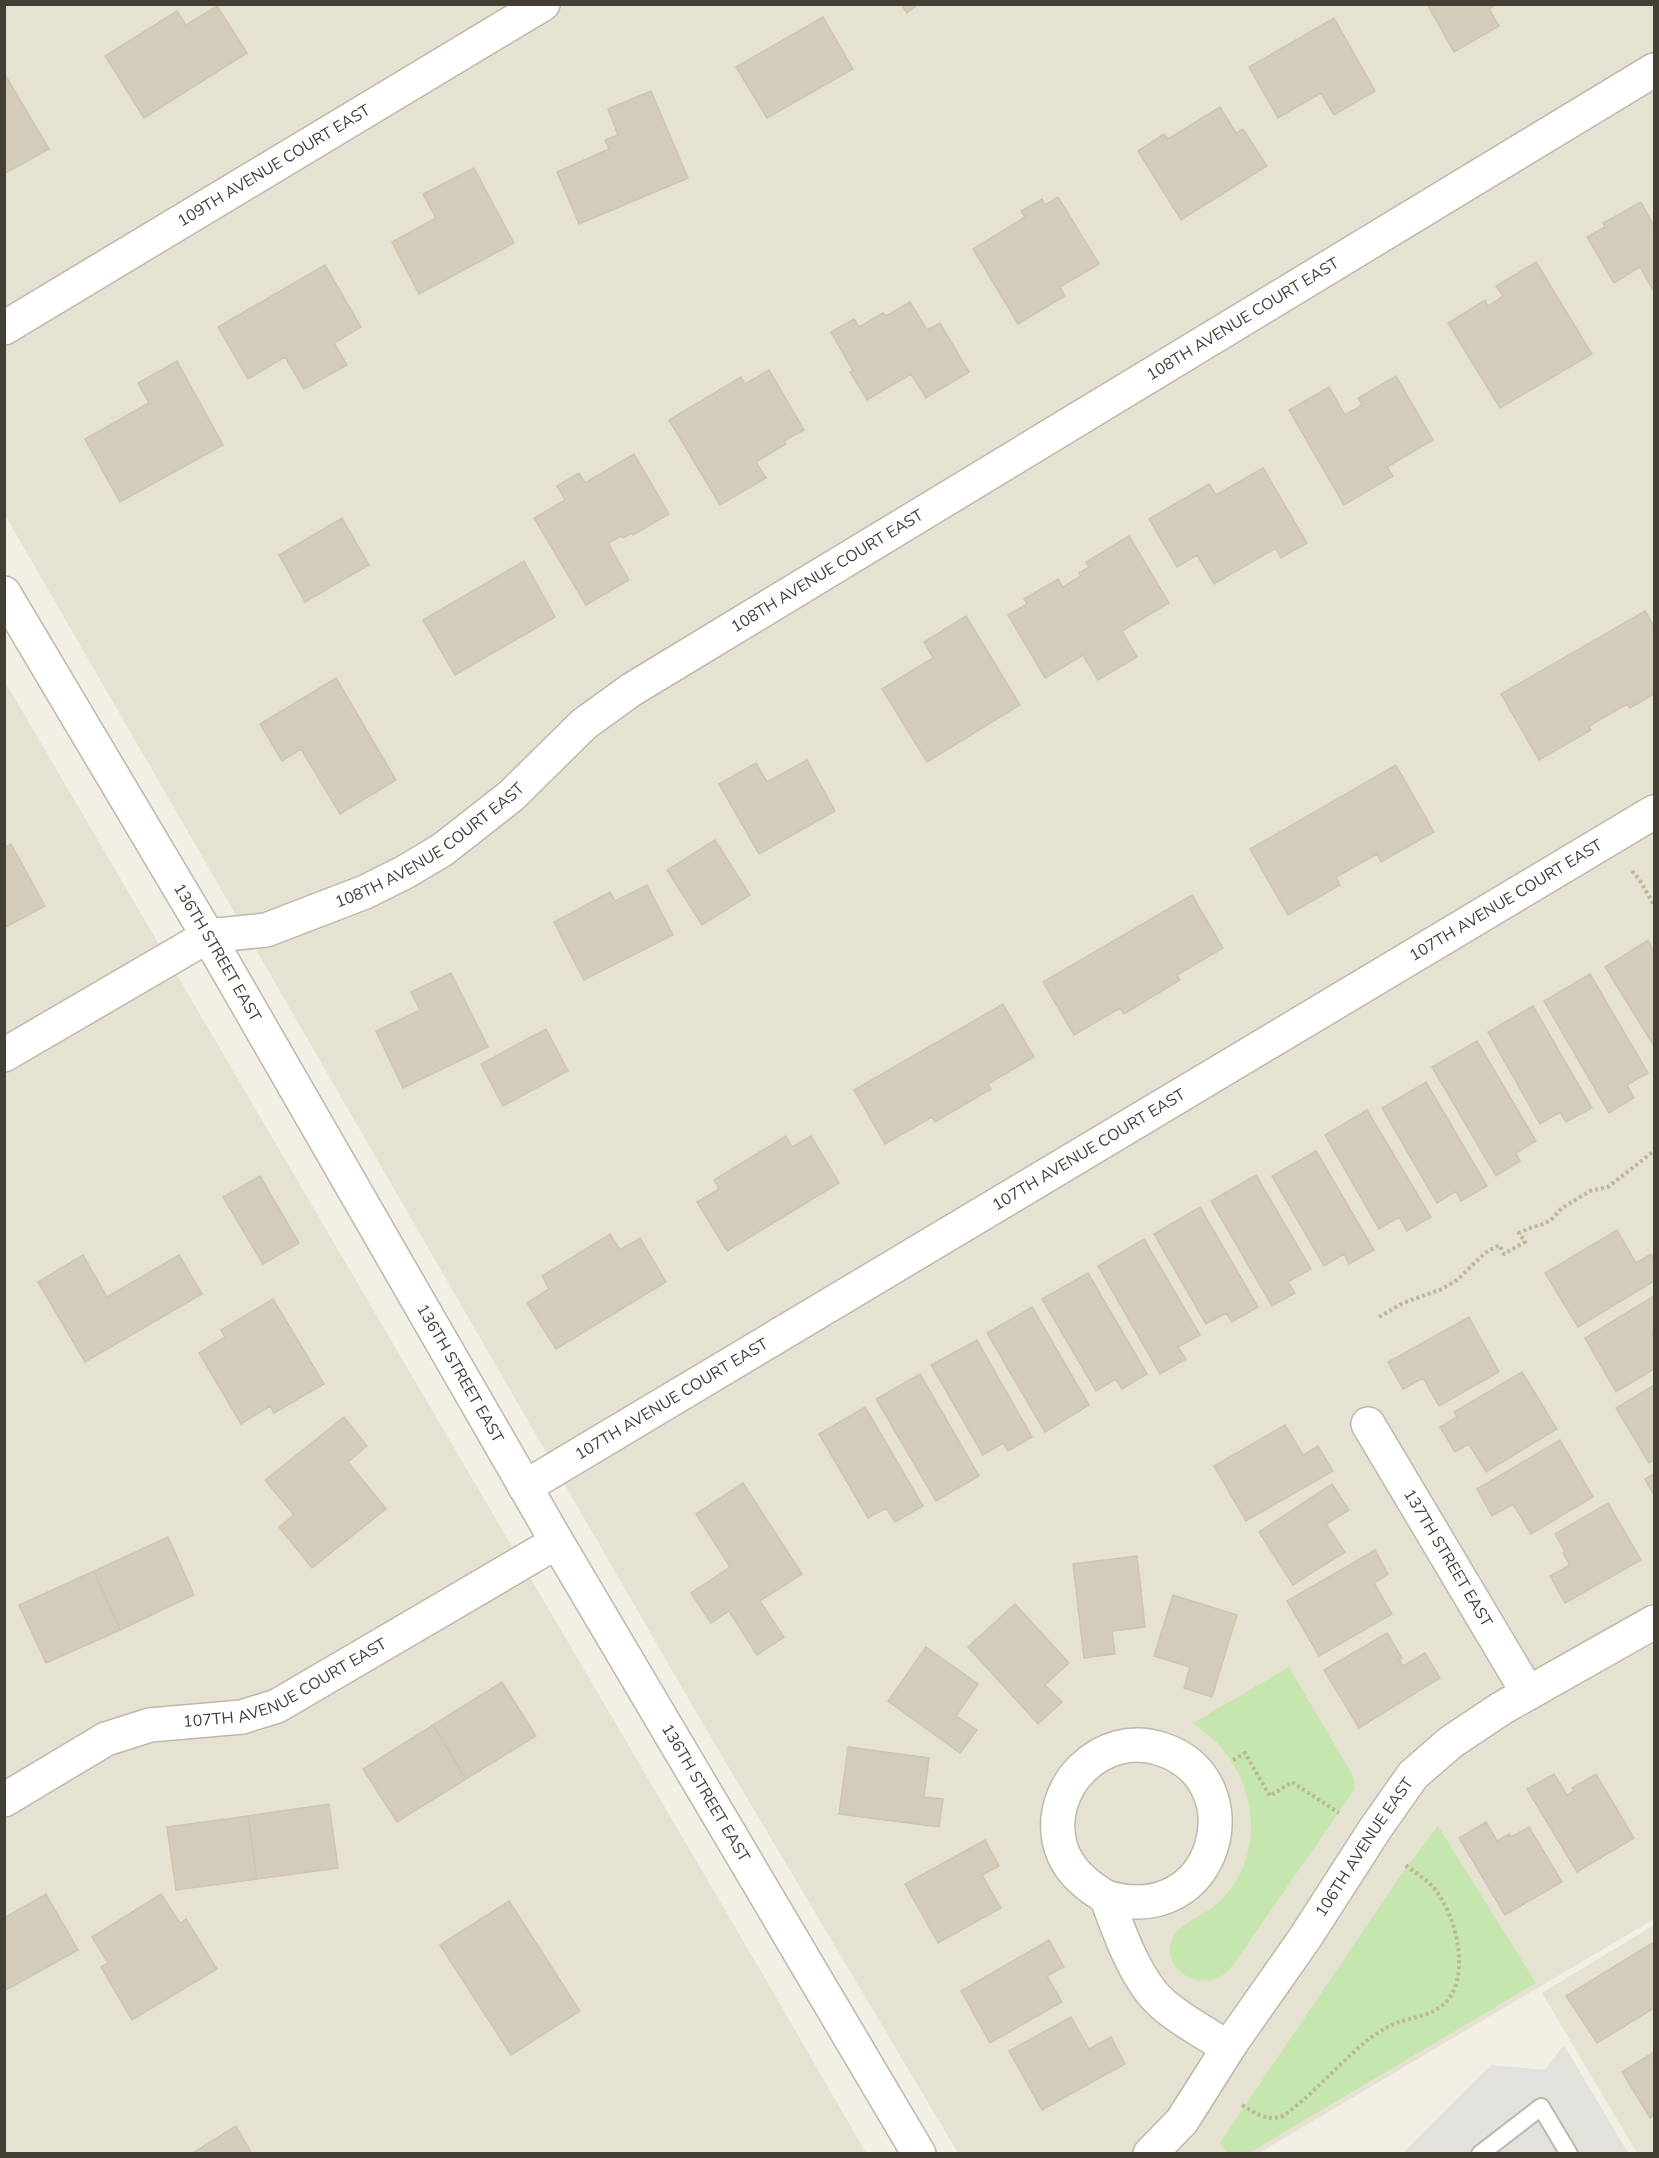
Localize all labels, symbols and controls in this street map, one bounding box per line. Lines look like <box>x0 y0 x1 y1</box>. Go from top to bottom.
street label: 109TH AVENUE COURT EAST <box>173 99 375 232</box>
street label: 108TH AVENUE COURT EAST <box>1143 252 1344 386</box>
street label: 108TH AVENUE COURT EAST <box>727 504 928 638</box>
street label: 108TH AVENUE COURT EAST <box>332 778 529 913</box>
street label: 107TH AVENUE COURT EAST <box>1405 834 1607 967</box>
street label: 136TH STREET EAST <box>168 879 266 1026</box>
street label: 107TH AVENUE COURT EAST <box>988 1083 1190 1216</box>
street label: 136TH STREET EAST <box>411 1300 509 1447</box>
street label: 107TH AVENUE COURT EAST <box>571 1333 773 1465</box>
street label: 137TH STREET EAST <box>1398 1485 1497 1631</box>
street label: 107TH AVENUE COURT EAST <box>182 1633 391 1733</box>
street label: 136TH STREET EAST <box>656 1720 755 1866</box>
street label: 106TH AVENUE EAST <box>1310 1773 1419 1921</box>

